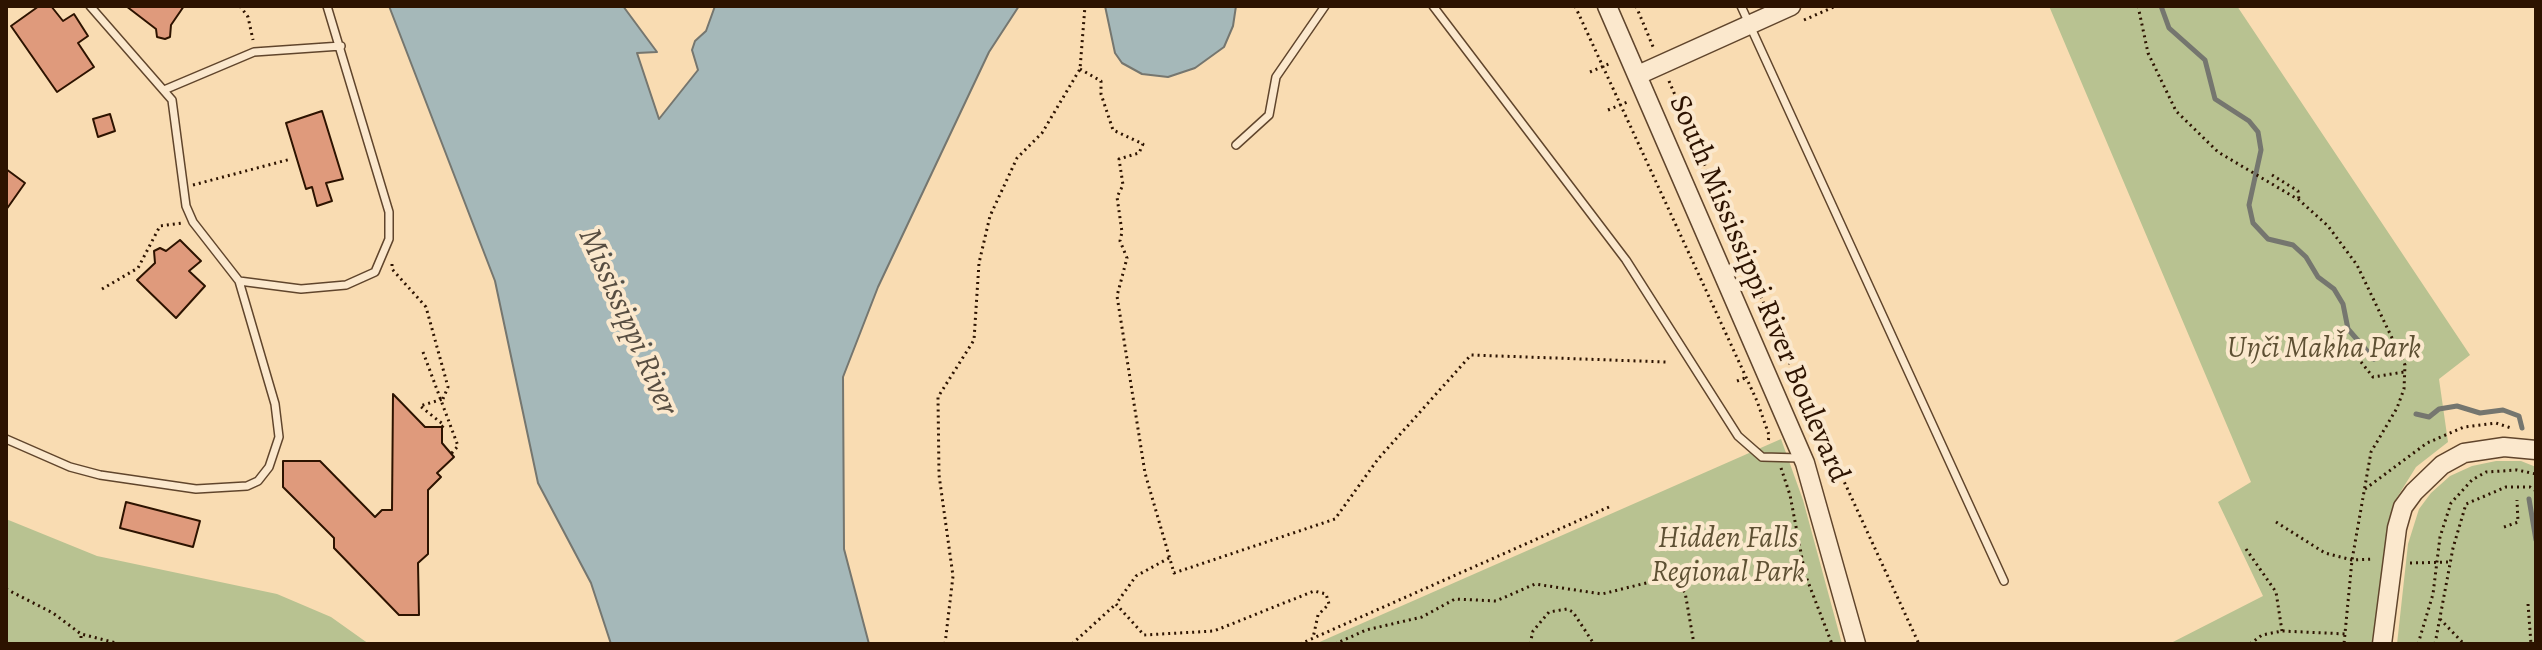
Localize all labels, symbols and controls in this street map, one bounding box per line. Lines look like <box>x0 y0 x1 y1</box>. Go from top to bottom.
street label: South Mississippi River Boulevard <box>1660 90 1856 488</box>
water label: Mississippi River <box>569 223 685 421</box>
park label: Uŋči Makȟa Park <box>2227 332 2421 368</box>
park label: Hidden Falls Regional Park <box>1651 522 1805 592</box>

